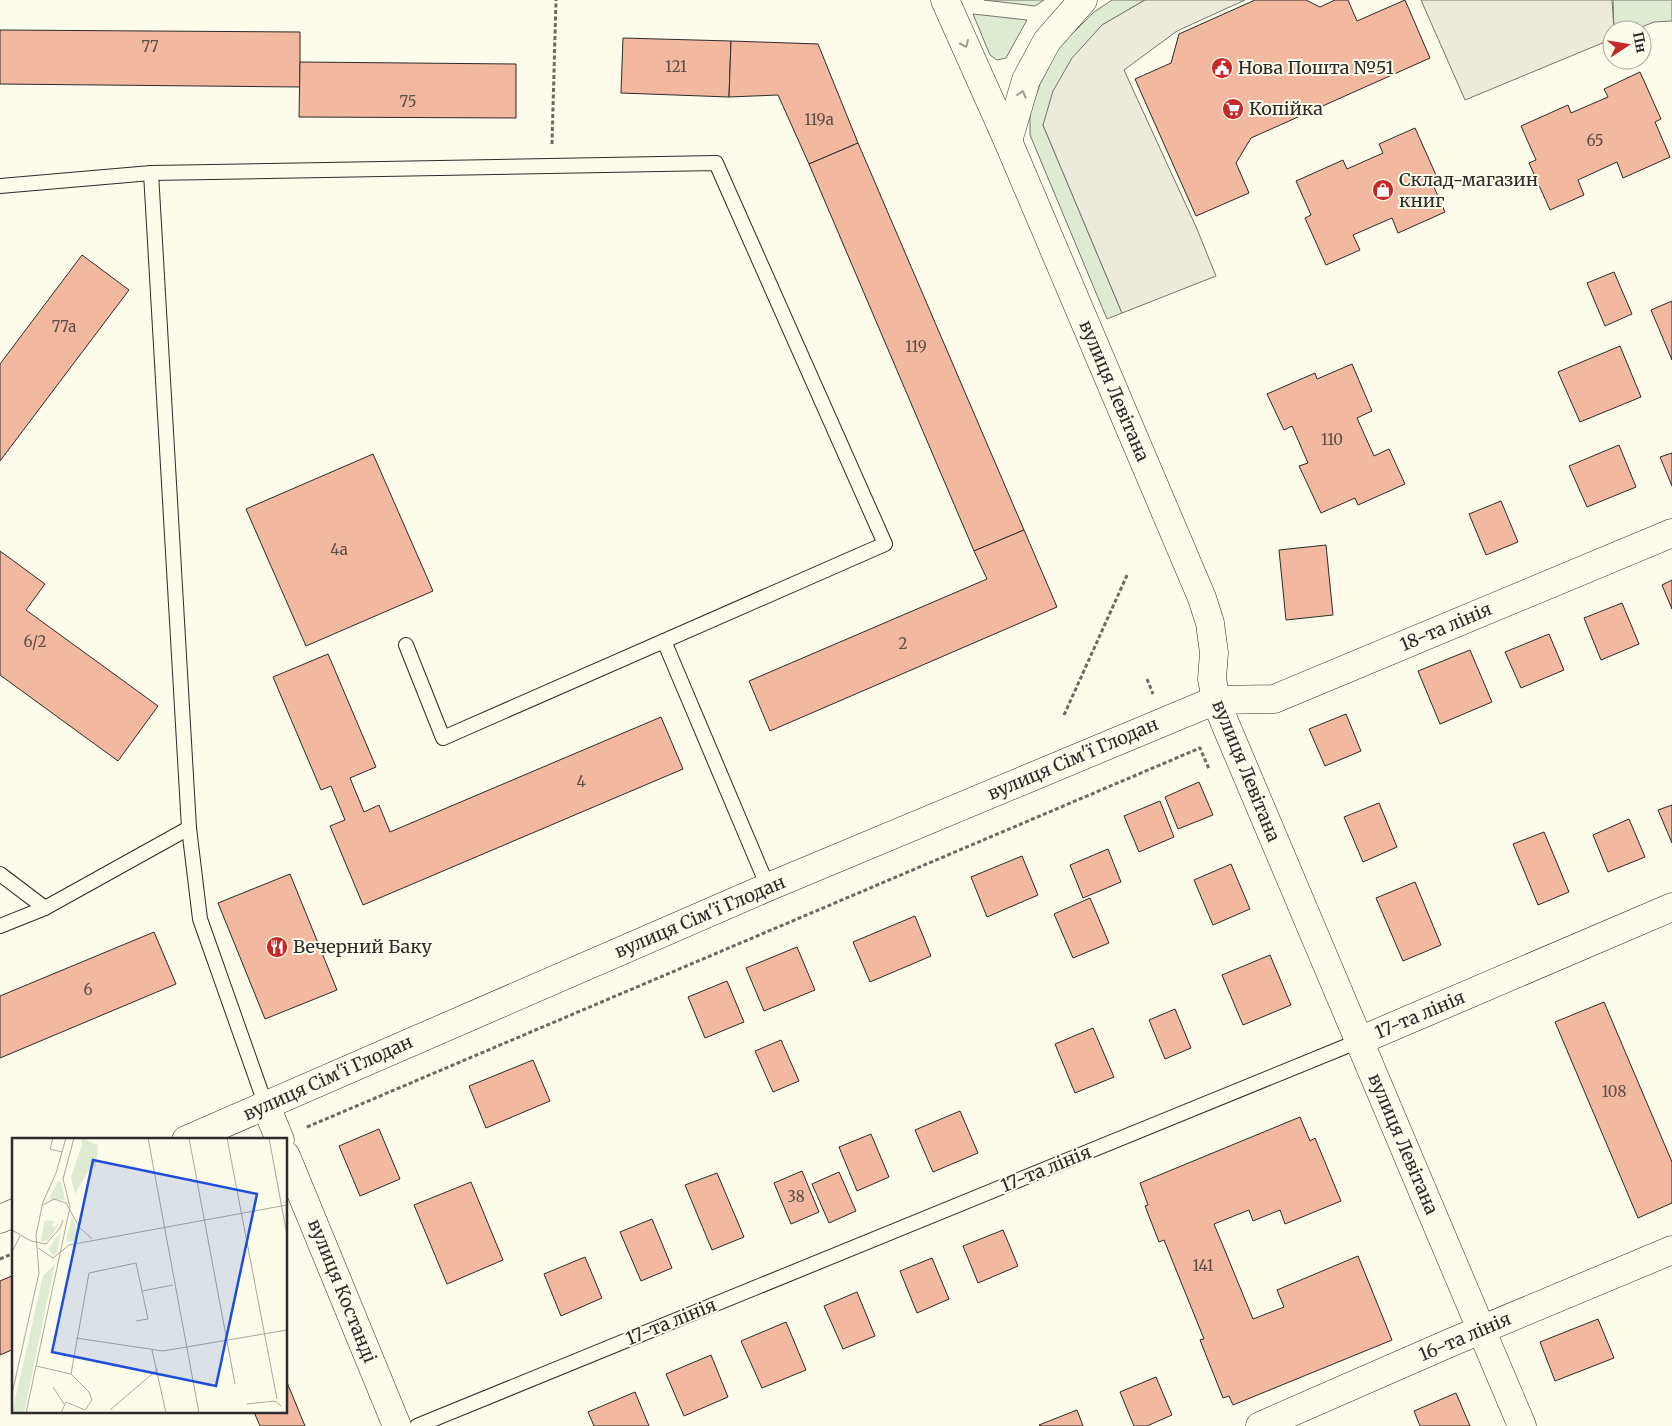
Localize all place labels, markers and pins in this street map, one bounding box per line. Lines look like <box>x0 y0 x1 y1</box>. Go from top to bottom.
public building icon: Нова Пошта №51 <box>1210 56 1234 80</box>
place label: Нова Пошта №51 <box>1238 56 1394 79</box>
supermarket icon: Копійка <box>1221 97 1245 121</box>
place label: Копійка <box>1249 97 1323 120</box>
place label: Склад-магазин книг <box>1399 168 1538 212</box>
shop icon: Склад-магазин книг <box>1371 178 1395 202</box>
restaurant icon: Вечерний Баку <box>265 935 289 959</box>
place label: Вечерний Баку <box>293 935 433 958</box>

